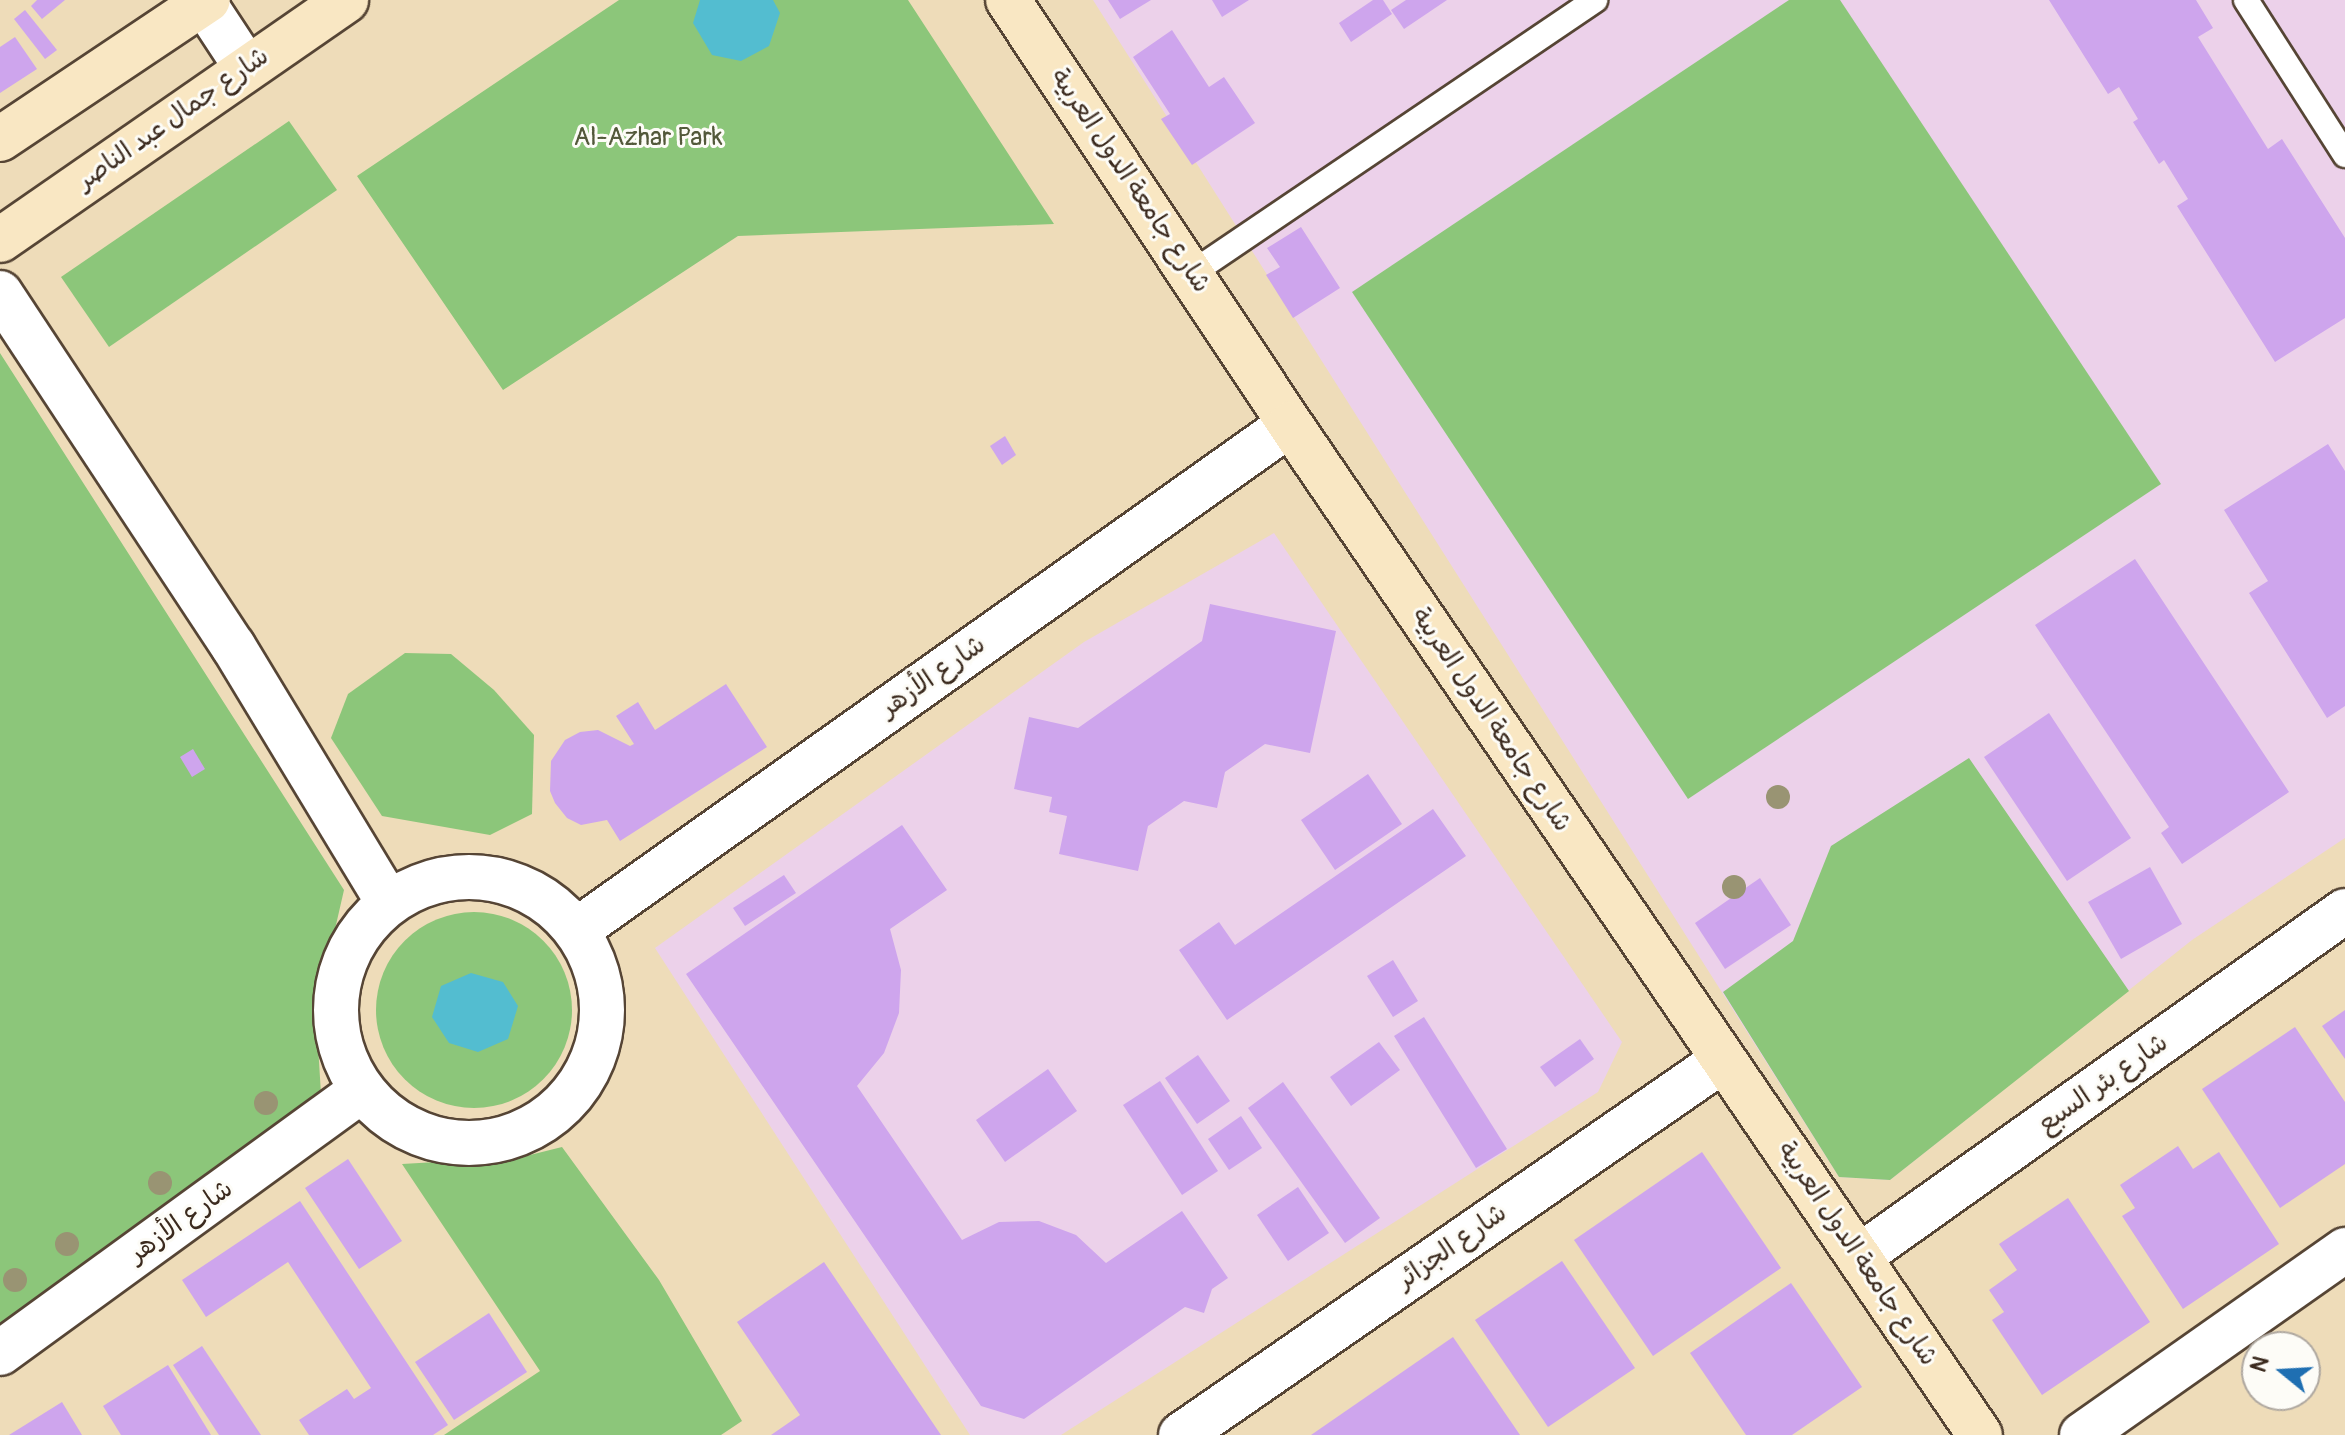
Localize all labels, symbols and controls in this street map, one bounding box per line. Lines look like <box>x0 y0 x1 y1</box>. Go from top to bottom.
street label: شارع جمال عبد الناصر <box>71 41 275 197</box>
street label: شارع جامعة الدول العربية <box>1043 63 1217 299</box>
park label: Al-Azhar Park <box>573 122 723 154</box>
street label: شارع جامعة الدول العربية <box>1404 602 1578 838</box>
street label: شارع الأزهر <box>874 629 992 725</box>
street label: شارع بئر السبع <box>2032 1028 2174 1140</box>
street label: شارع جامعة الدول العربية <box>1770 1136 1944 1372</box>
street label: شارع الأزهر <box>123 1174 239 1270</box>
street label: شارع الجزائر <box>1391 1198 1513 1296</box>
north arrow <box>2241 1331 2321 1411</box>
text: N <box>2244 1353 2276 1376</box>

